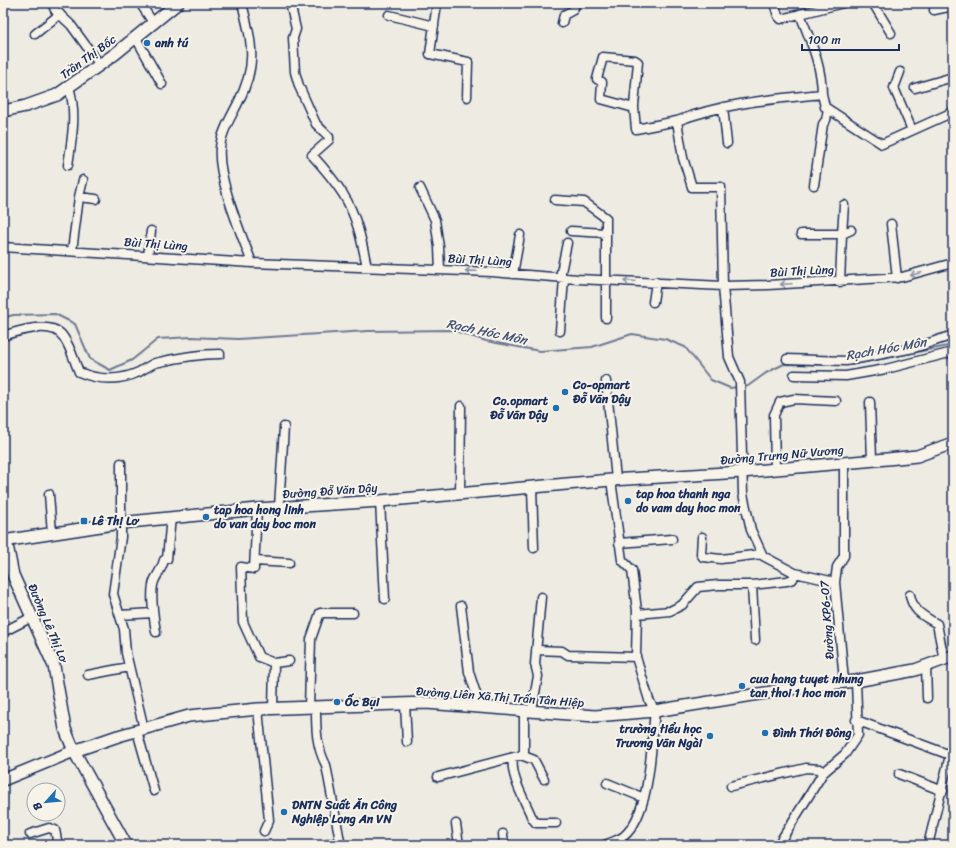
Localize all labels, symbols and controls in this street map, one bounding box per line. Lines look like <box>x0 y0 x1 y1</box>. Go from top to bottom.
scale bar <box>802 26 899 52</box>
street label: Trần Thị Bốc <box>55 29 121 85</box>
text: 100 m <box>808 29 841 51</box>
place label: anh tú <box>154 32 189 54</box>
marker: anh tú <box>142 38 152 48</box>
street label: Bùi Thị Lùng <box>123 231 189 257</box>
street label: Bùi Thị Lùng <box>447 247 513 273</box>
street label: Bùi Thị Lùng <box>769 258 835 284</box>
one-way arrow <box>465 267 478 275</box>
one-way arrow <box>910 270 923 278</box>
one-way arrow <box>623 278 636 285</box>
one-way arrow <box>780 281 793 288</box>
water label: Rạch Hóc Môn <box>445 312 531 352</box>
water label: Rạch Hóc Môn <box>844 330 930 367</box>
place label: Co-opmart Đỗ Văn Dậy <box>572 374 631 410</box>
marker: Co-opmart Đỗ Văn Dậy <box>560 387 570 397</box>
place label: Co.opmart Đỗ Văn Dậy <box>489 390 549 426</box>
marker: Co.opmart Đỗ Văn Dậy <box>551 403 561 413</box>
street label: Đường Trưng Nữ Vương <box>719 439 845 471</box>
street label: Đường Đỗ Văn Dậy <box>282 477 379 505</box>
place label: tap hoa thanh nga do vam day hoc mon <box>636 483 741 519</box>
marker: tap hoa thanh nga do vam day hoc mon <box>623 496 633 506</box>
place label: tap hoa hong linh do van day boc mon <box>214 499 316 535</box>
place label: Lê Thị Lơ <box>92 510 139 532</box>
marker: tap hoa hong linh do van day boc mon <box>201 512 211 522</box>
marker: Lê Thị Lơ <box>79 516 89 526</box>
street label: Đường KP6-07 <box>813 579 841 660</box>
street label: Đường Lê Thị Lơ <box>21 580 75 667</box>
place label: cua hang tuyet nhung tan thoi 1 hoc mon <box>749 668 865 704</box>
street label: Đường Liên Xã Thị Trấn Tân Hiệp <box>415 680 585 714</box>
marker: cua hang tuyet nhung tan thoi 1 hoc mon <box>737 681 747 691</box>
place label: Ốc Bụi <box>344 691 380 713</box>
marker: Ốc Bụi <box>332 697 342 707</box>
place label: trường tiểu học Trương Văn Ngài <box>616 718 703 754</box>
place label: Đình Thới Đông <box>772 722 853 744</box>
marker: Đình Thới Đông <box>760 728 770 738</box>
marker: trường tiểu học Trương Văn Ngài <box>705 731 715 741</box>
north arrow <box>26 782 66 822</box>
place label: DNTN Suất Ăn Công Nghiệp Long An VN <box>291 794 398 830</box>
text: B <box>27 799 48 814</box>
marker: DNTN Suất Ăn Công Nghiệp Long An VN <box>279 807 289 817</box>

